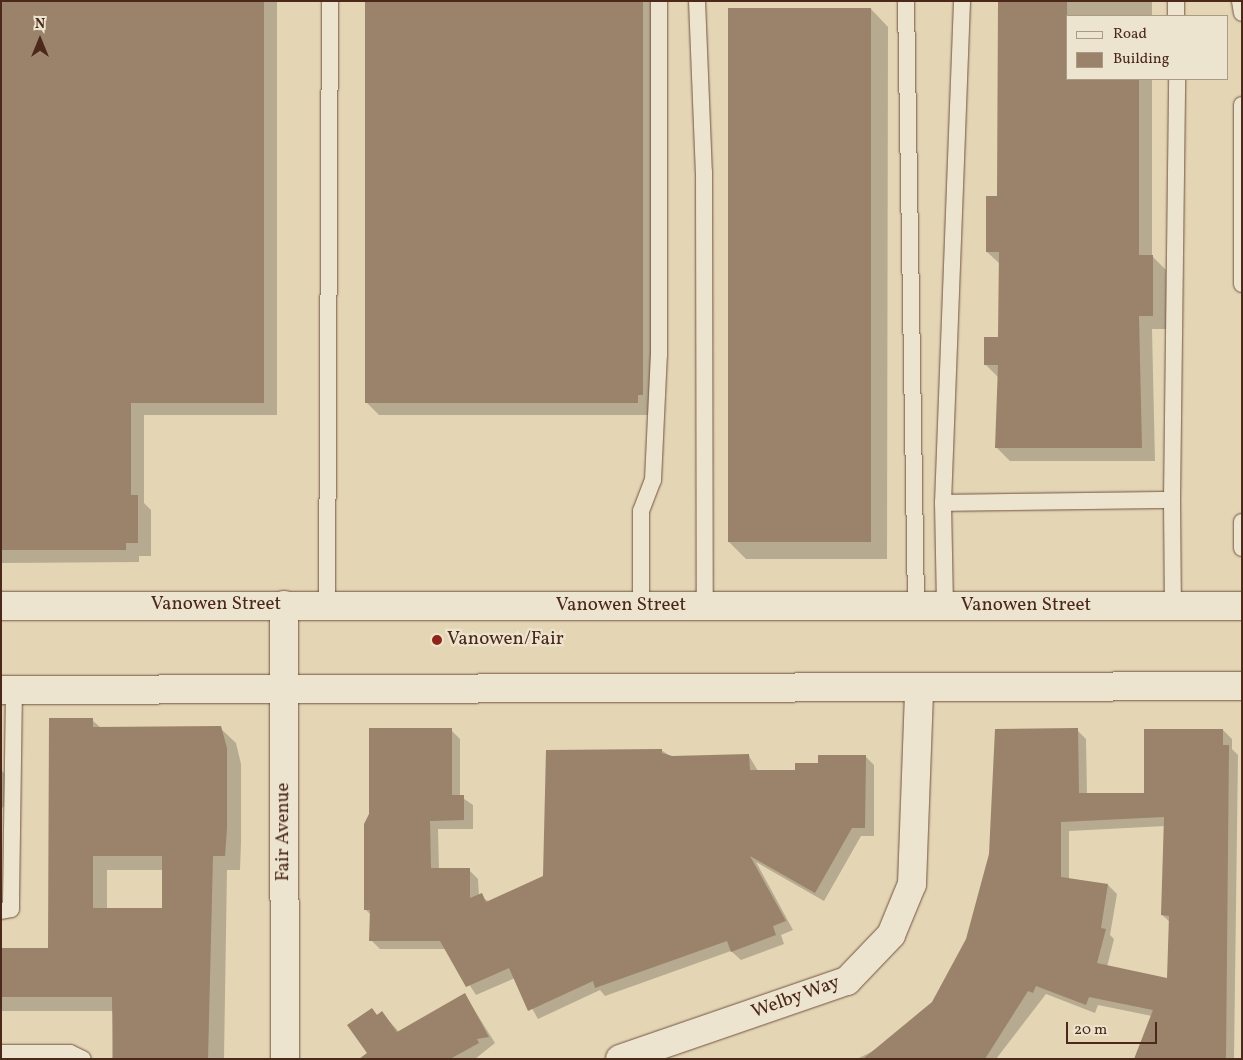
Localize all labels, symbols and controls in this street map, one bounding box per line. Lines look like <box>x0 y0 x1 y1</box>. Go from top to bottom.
north arrow <box>15 15 65 65</box>
text: N <box>35 15 45 34</box>
legend <box>1066 15 1228 80</box>
text: Road <box>1113 24 1147 45</box>
text: Building <box>1113 49 1169 70</box>
street label: Vanowen Street <box>151 594 281 616</box>
street label: Vanowen Street <box>556 595 686 617</box>
street label: Vanowen Street <box>961 595 1091 617</box>
place label: Vanowen/Fair <box>447 629 564 651</box>
marker: Vanowen/Fair <box>431 634 443 646</box>
street label: Fair Avenue <box>273 783 295 881</box>
street label: Welby Way <box>748 971 844 1025</box>
scale bar <box>1068 1012 1159 1044</box>
text: 20 m <box>1074 1020 1107 1041</box>

